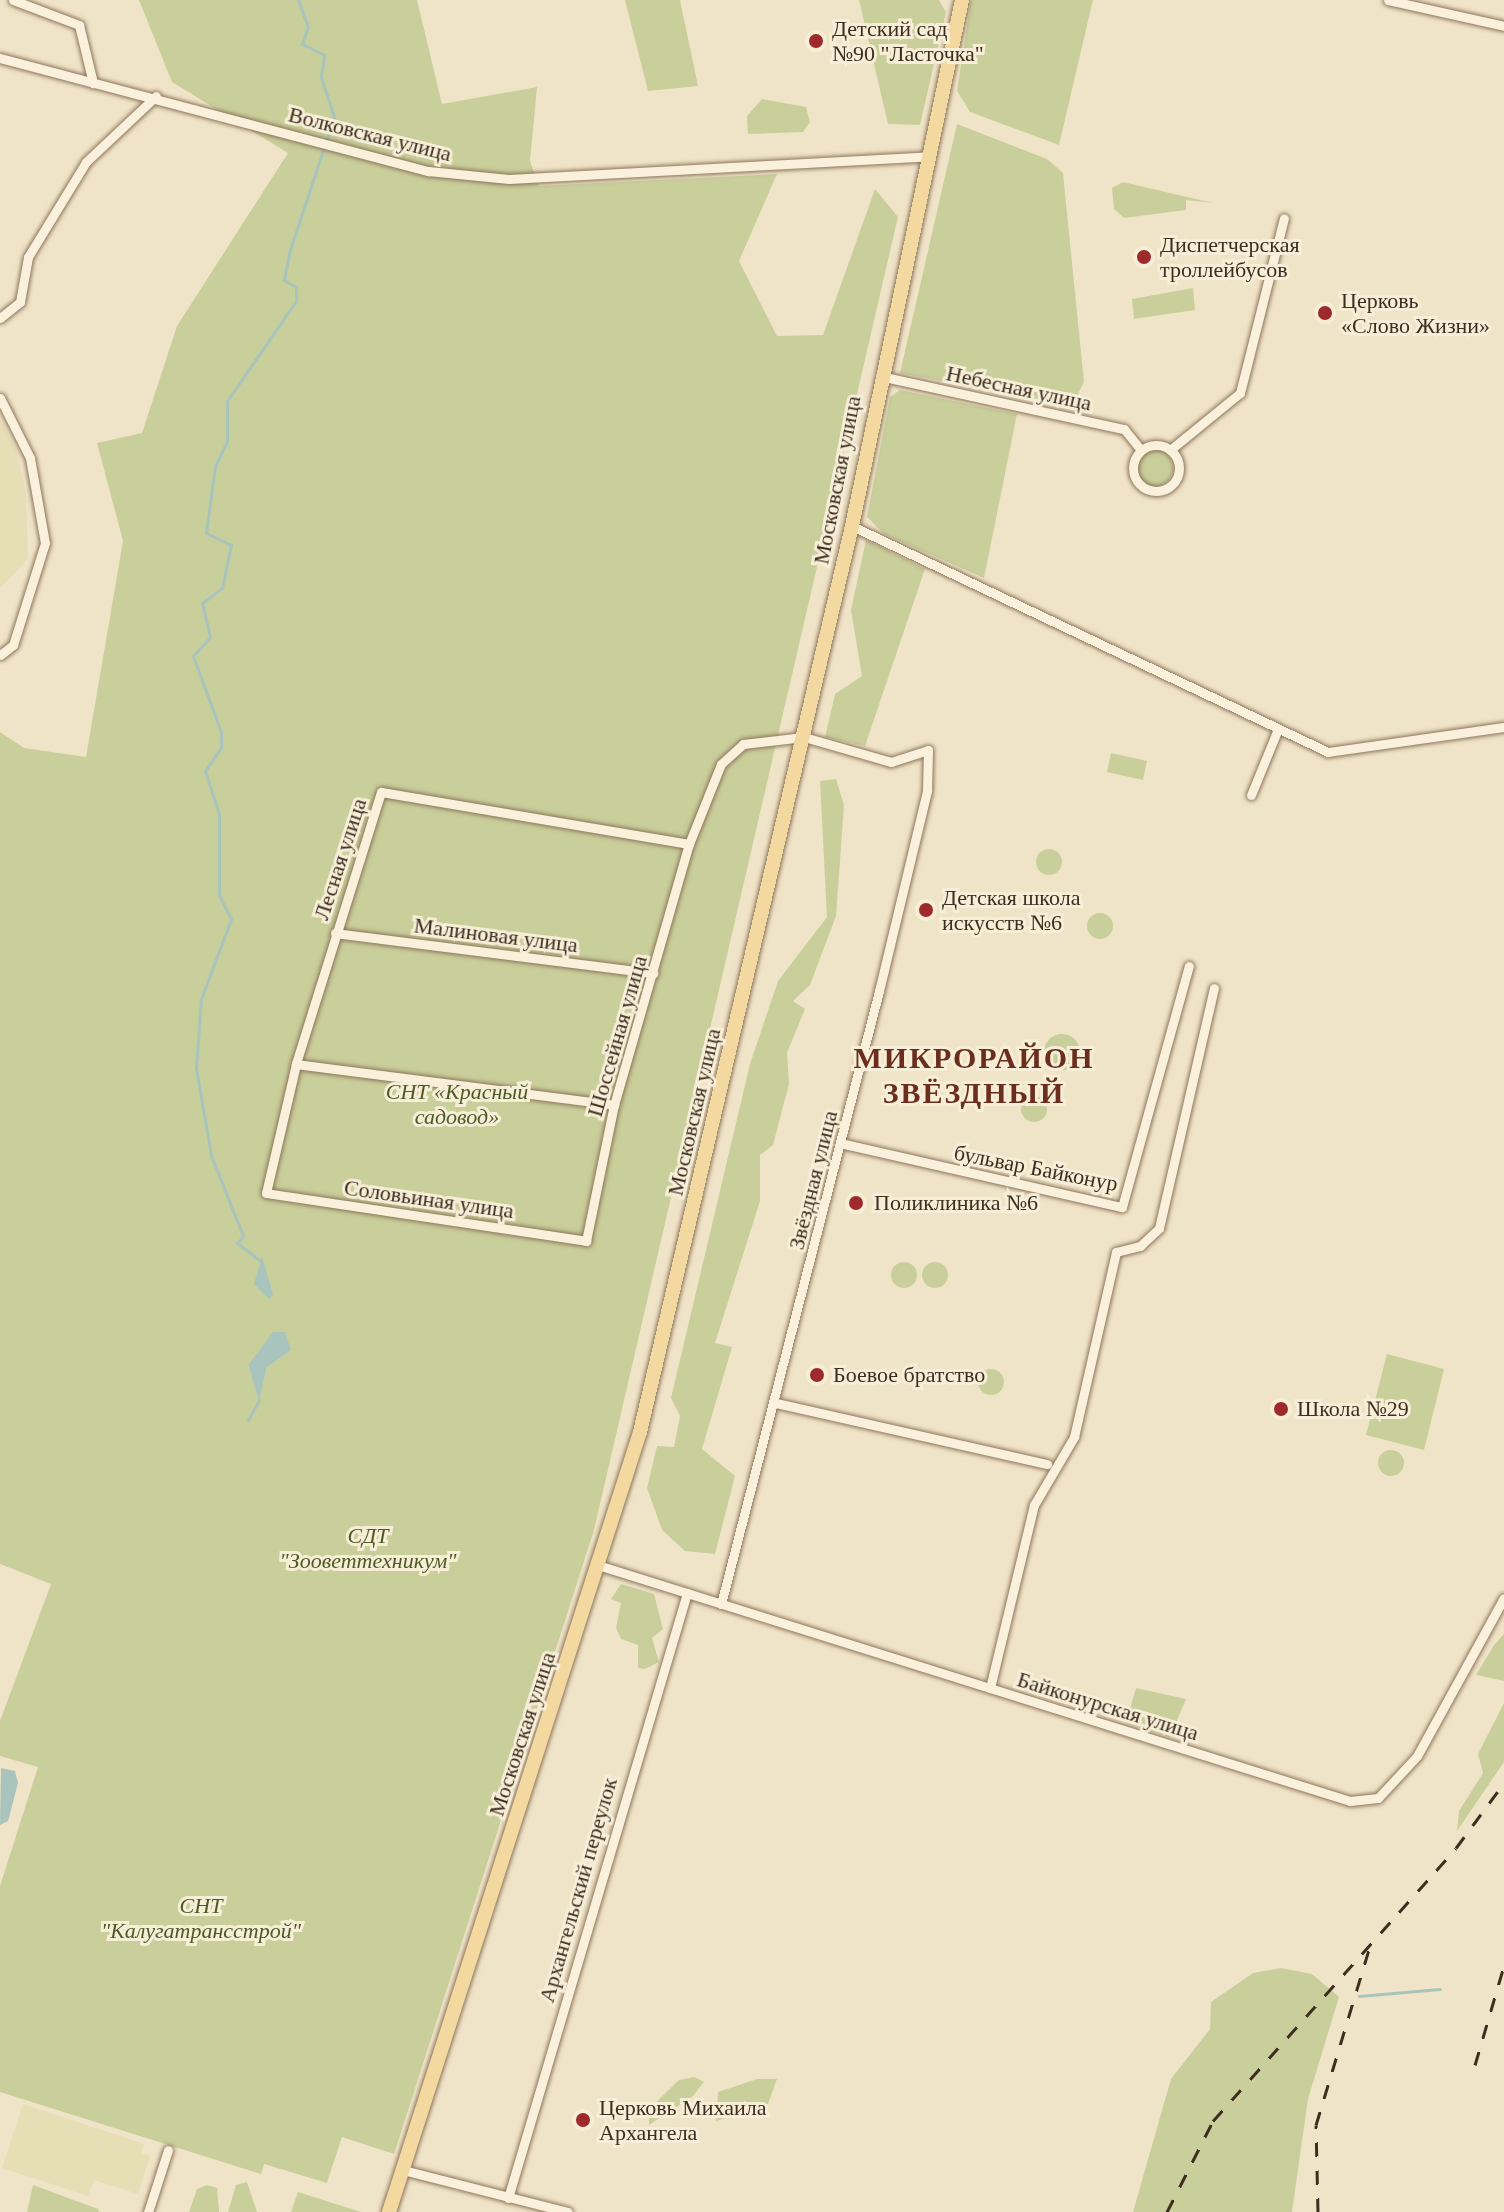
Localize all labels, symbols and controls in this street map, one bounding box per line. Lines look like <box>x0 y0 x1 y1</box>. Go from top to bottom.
place label: Детский сад №90 "Ласточка" <box>832 15 984 66</box>
marker: Детский сад №90 "Ласточка" <box>807 32 825 50</box>
street label: Волковская улица <box>286 101 454 167</box>
place label: Диспетчерская троллейбусов <box>1160 231 1300 282</box>
marker: Диспетчерская троллейбусов <box>1135 248 1153 266</box>
place label: Церковь «Слово Жизни» <box>1341 287 1490 338</box>
marker: Церковь «Слово Жизни» <box>1316 304 1334 322</box>
street label: Небесная улица <box>944 360 1094 416</box>
street label: Московская улица <box>808 394 866 566</box>
street label: Лесная улица <box>308 795 372 923</box>
place label: Детская школа искусств №6 <box>942 884 1080 936</box>
marker: Детская школа искусств №6 <box>917 901 935 919</box>
street label: Малиновая улица <box>413 912 579 958</box>
street label: Шоссейная улица <box>581 952 653 1120</box>
street label: Московская улица <box>662 1026 726 1198</box>
district label: МИКРОРАЙОН ЗВЁЗДНЫЙ <box>853 1040 1095 1110</box>
park label: СНТ «Красный садовод» <box>386 1078 528 1130</box>
street label: Звёздная улица <box>783 1108 843 1252</box>
street label: бульвар Байконур <box>952 1139 1120 1197</box>
street label: Соловьиная улица <box>342 1174 516 1224</box>
place label: Поликлиника №6 <box>874 1190 1038 1216</box>
marker: Поликлиника №6 <box>845 1192 867 1214</box>
place label: Боевое братство <box>833 1362 985 1388</box>
marker: Боевое братство <box>808 1366 826 1384</box>
place label: Школа №29 <box>1297 1396 1409 1422</box>
marker: Школа №29 <box>1272 1400 1290 1418</box>
park label: СДТ "Зооветтехникум" <box>280 1522 456 1574</box>
street label: Московская улица <box>483 1649 561 1819</box>
street label: Байконурская улица <box>1014 1666 1202 1746</box>
street label: Архангельский переулок <box>533 1775 623 2005</box>
park label: СНТ "Калугатрансстрой" <box>101 1892 301 1944</box>
place label: Церковь Михаила Архангела <box>599 2094 766 2146</box>
marker: Церковь Михаила Архангела <box>574 2111 592 2129</box>

